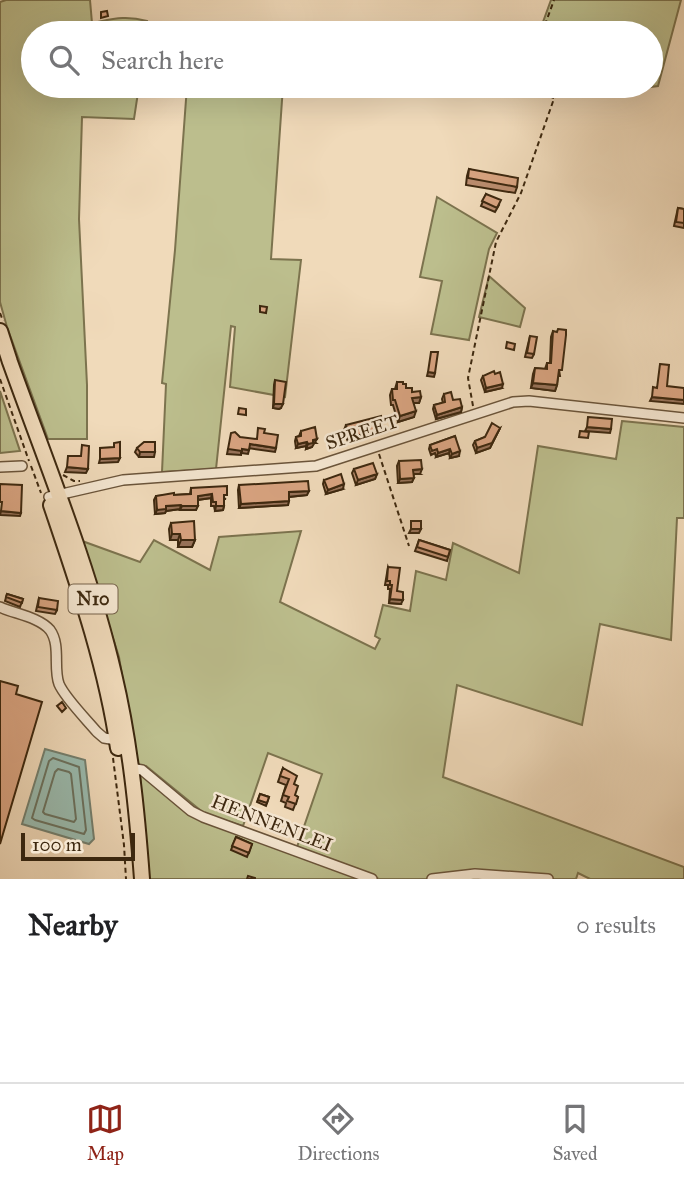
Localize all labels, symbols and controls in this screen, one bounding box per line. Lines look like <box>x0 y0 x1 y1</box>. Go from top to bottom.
search box <box>21 21 663 98</box>
icon: search <box>45 41 83 79</box>
text: Search here <box>101 44 224 76</box>
street label: SPREET <box>323 409 401 455</box>
road number: N10 <box>68 584 118 614</box>
street label: HENNENLEI <box>208 789 336 857</box>
scale bar <box>21 830 135 862</box>
text: 100 m <box>32 833 82 856</box>
text: Nearby <box>28 907 118 943</box>
text: 0 results <box>576 911 656 939</box>
tab: Map <box>86 1100 124 1165</box>
tab: Directions <box>297 1100 379 1165</box>
tab: Saved <box>552 1100 598 1165</box>

